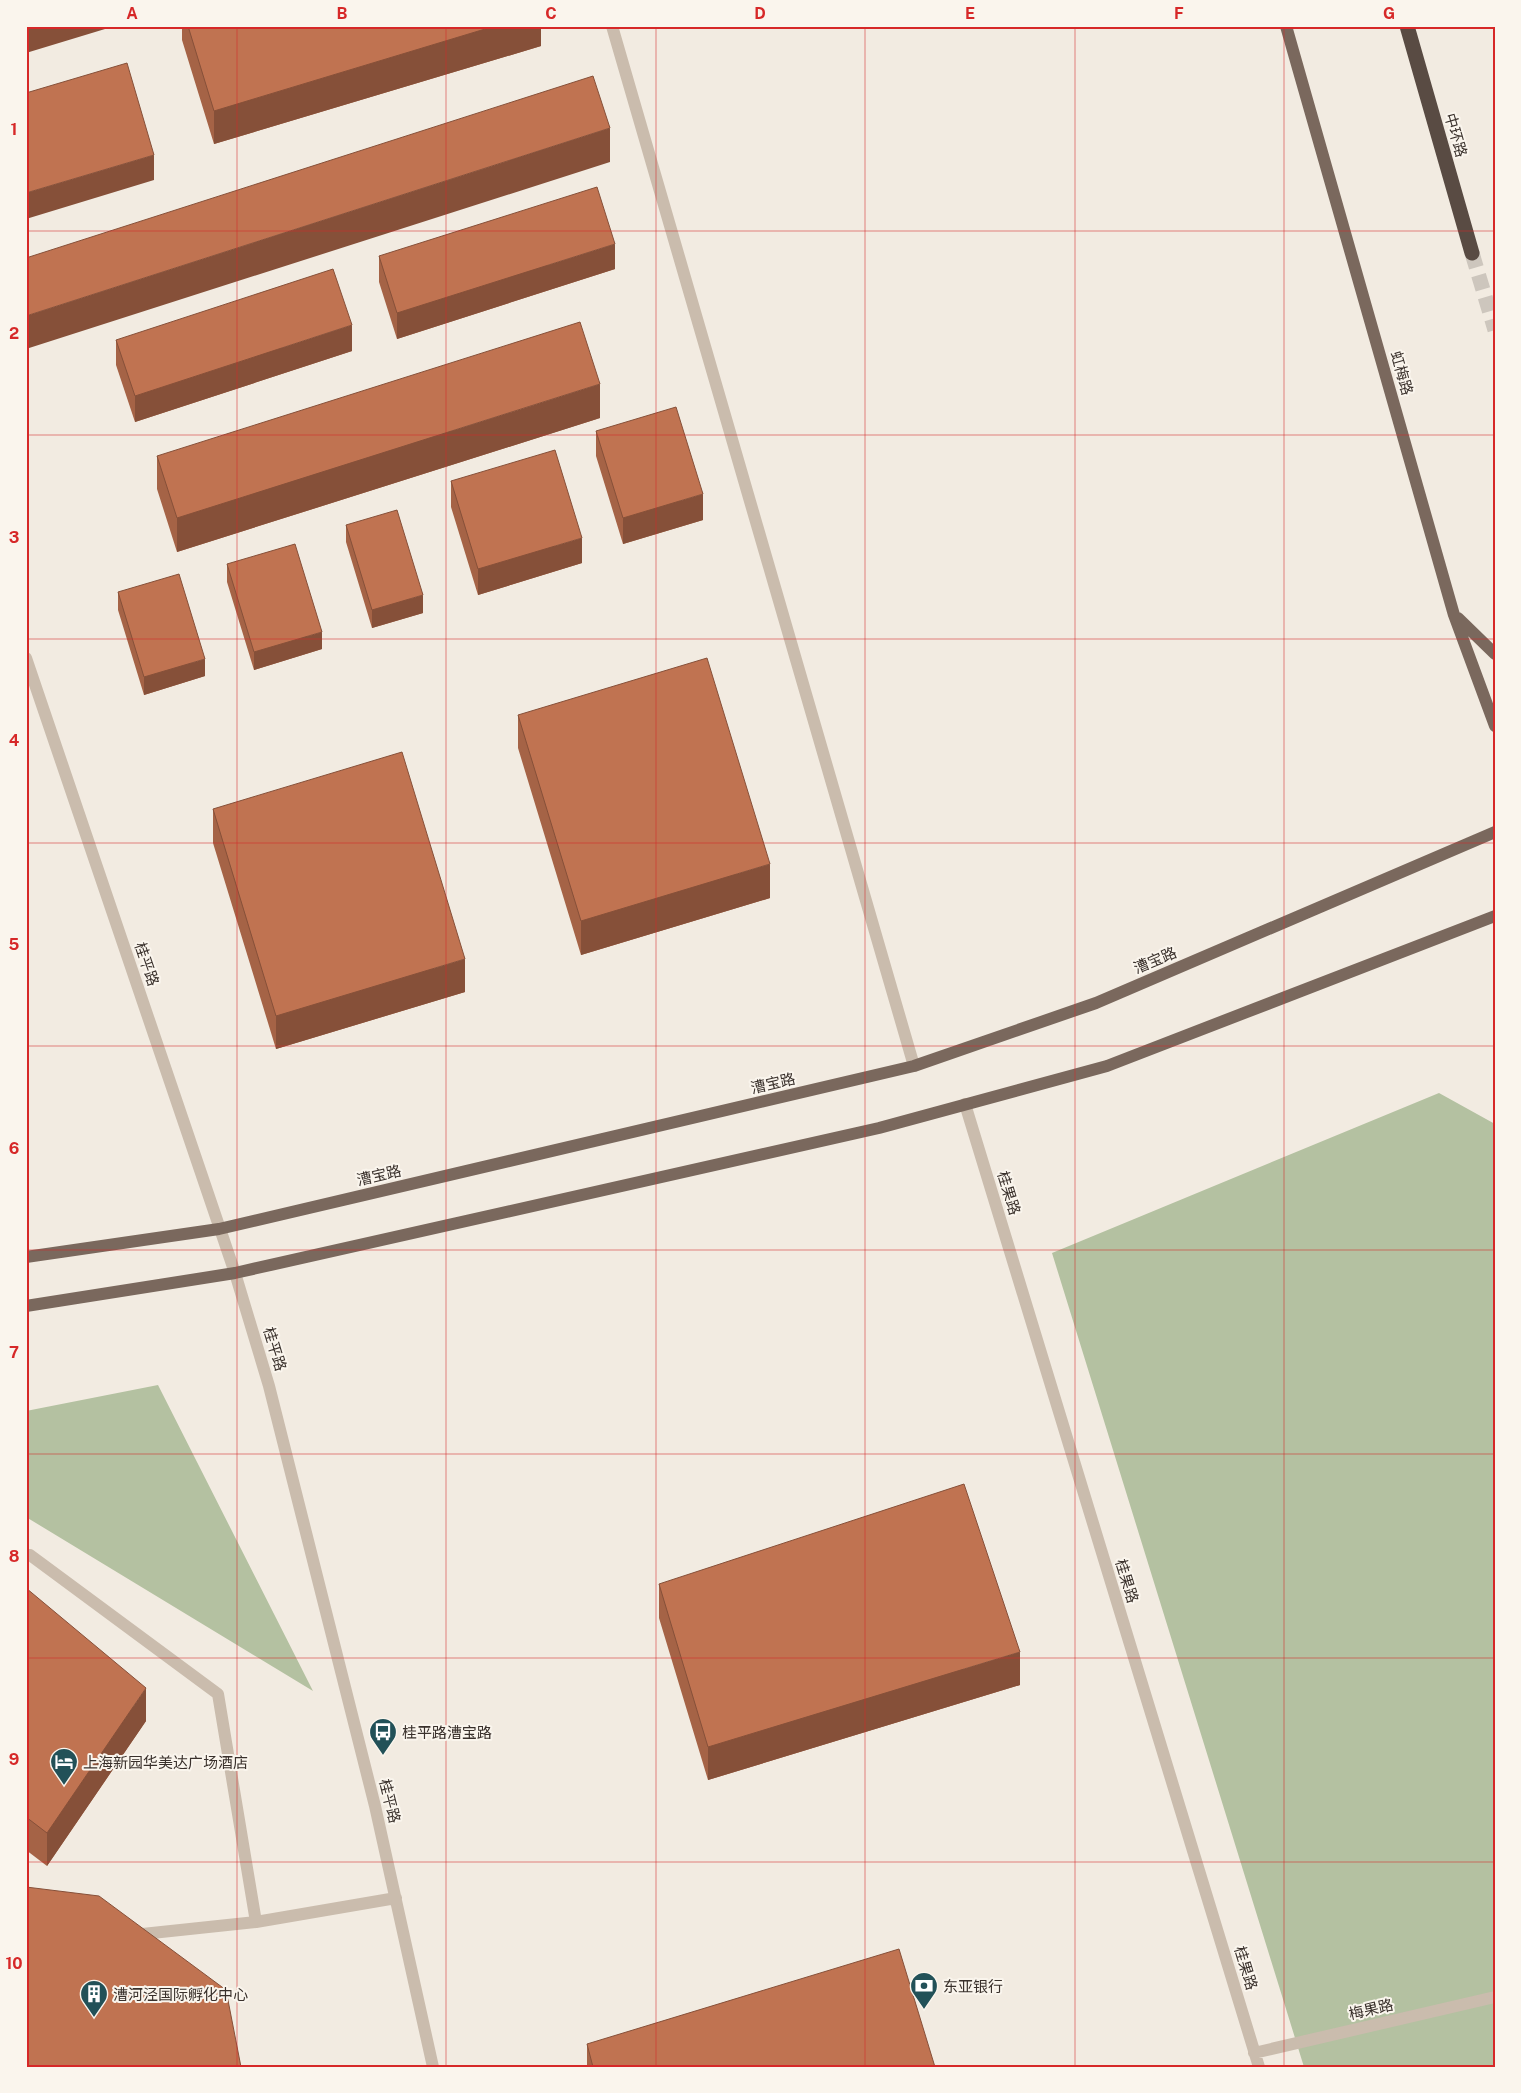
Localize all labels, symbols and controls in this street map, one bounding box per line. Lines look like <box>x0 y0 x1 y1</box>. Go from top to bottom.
text: A <box>126 4 138 23</box>
text: B <box>337 4 348 23</box>
text: C <box>545 4 557 23</box>
text: D <box>754 4 766 23</box>
text: E <box>965 4 975 23</box>
text: F <box>1174 4 1184 23</box>
text: G <box>1383 4 1395 23</box>
street label: 中环路 <box>1442 111 1470 159</box>
text: 1 <box>11 120 17 139</box>
text: 2 <box>9 324 19 343</box>
street label: 虹梅路 <box>1388 349 1416 397</box>
text: 3 <box>9 528 19 547</box>
text: 4 <box>9 731 20 750</box>
text: 5 <box>9 935 20 954</box>
street label: 桂平路 <box>132 940 162 988</box>
street label: 漕宝路 <box>1131 943 1179 977</box>
street label: 漕宝路 <box>749 1070 797 1096</box>
text: 6 <box>9 1139 19 1158</box>
street label: 漕宝路 <box>355 1162 403 1188</box>
street label: 桂果路 <box>994 1169 1024 1217</box>
street label: 桂平路 <box>260 1325 290 1373</box>
text: 7 <box>9 1343 19 1362</box>
text: 8 <box>9 1547 20 1566</box>
street label: 桂果路 <box>1112 1557 1142 1605</box>
bus stop icon: 桂平路漕宝路 <box>368 1717 398 1756</box>
place label: 桂平路漕宝路 <box>402 1724 492 1741</box>
hotel icon: 上海新园华美达广场酒店 <box>49 1747 79 1786</box>
text: 9 <box>9 1750 19 1769</box>
place label: 上海新园华美达广场酒店 <box>83 1754 248 1771</box>
street label: 桂平路 <box>376 1777 404 1825</box>
street label: 桂果路 <box>1231 1944 1261 1992</box>
text: 10 <box>5 1954 23 1973</box>
bank icon: 东亚银行 <box>909 1971 939 2010</box>
place label: 东亚银行 <box>943 1978 1003 1995</box>
building icon: 漕河泾国际孵化中心 <box>79 1979 109 2018</box>
place label: 漕河泾国际孵化中心 <box>113 1986 248 2003</box>
street label: 梅果路 <box>1347 1996 1395 2022</box>

